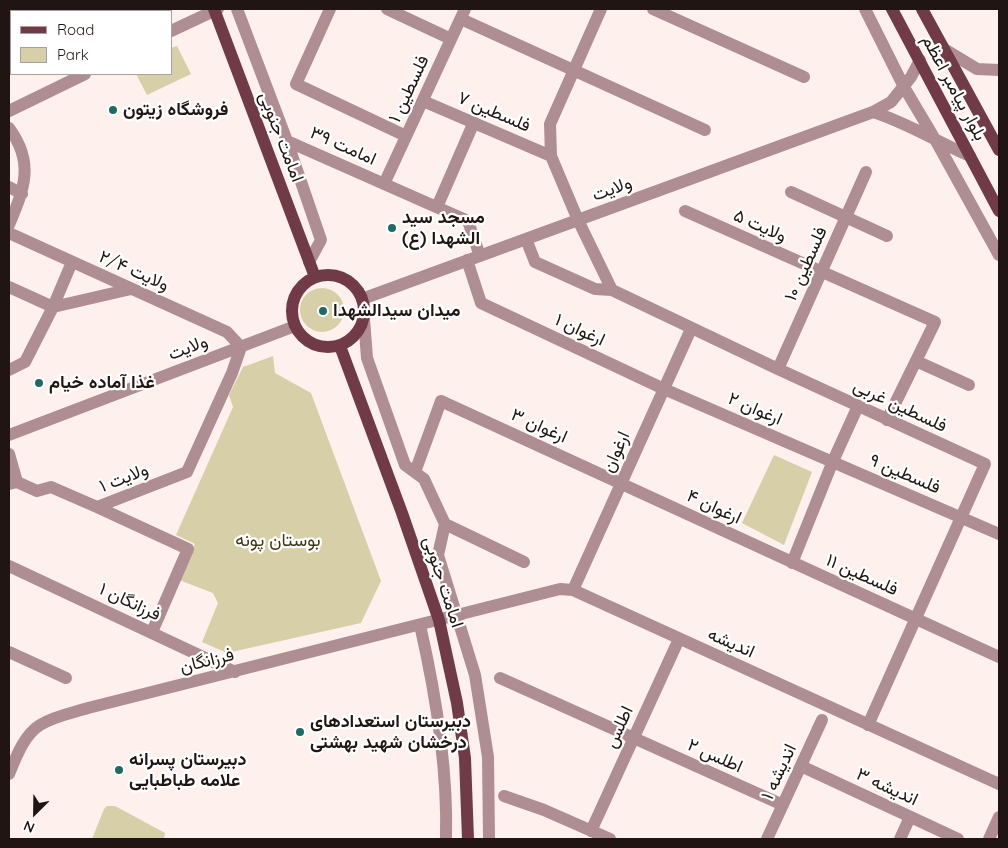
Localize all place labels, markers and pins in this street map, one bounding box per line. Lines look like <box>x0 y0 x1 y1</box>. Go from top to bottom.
place label: فروشگاه زیتون <box>123 99 228 121</box>
marker: فروشگاه زیتون <box>107 104 119 116</box>
place label: مسجد سید الشهدا (ع) <box>402 207 485 250</box>
marker: مسجد سید الشهدا (ع) <box>386 222 398 234</box>
place label: میدان سیدالشهدا <box>333 300 461 322</box>
marker: میدان سیدالشهدا <box>317 305 329 317</box>
place label: غذا آماده خیام <box>49 372 155 394</box>
marker: غذا آماده خیام <box>33 377 45 389</box>
place label: دبیرستان استعدادهای درخشان شهید بهشتی <box>310 711 471 754</box>
marker: دبیرستان استعدادهای درخشان شهید بهشتی <box>294 726 306 738</box>
place label: دبیرستان پسرانه علامه طباطبایی <box>129 749 247 792</box>
marker: دبیرستان پسرانه علامه طباطبایی <box>113 764 125 776</box>

